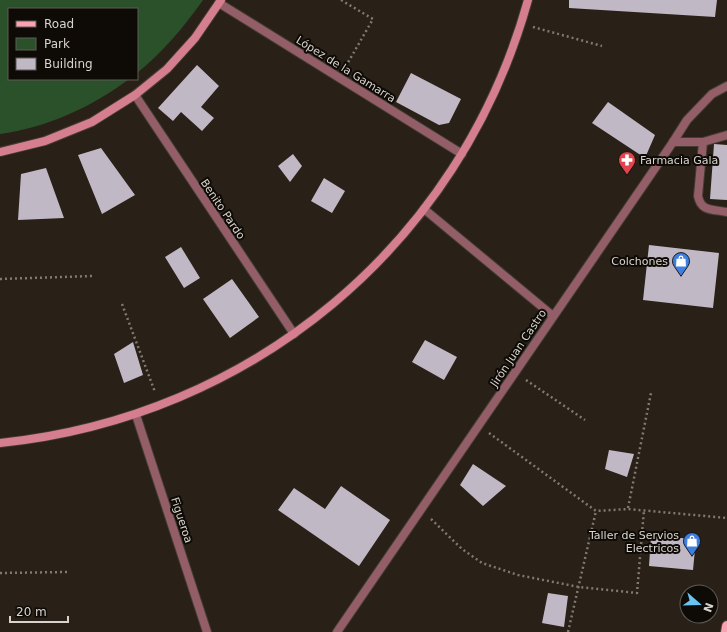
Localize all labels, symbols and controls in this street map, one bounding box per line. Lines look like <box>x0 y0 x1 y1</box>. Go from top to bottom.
legend <box>8 8 138 80</box>
text: Road <box>44 17 74 31</box>
street label: López de la Gamarra <box>294 34 398 105</box>
text: Park <box>44 37 70 51</box>
text: Building <box>44 57 93 71</box>
pharmacy icon: Farmacia Gala <box>617 150 637 175</box>
place label: Farmacia Gala <box>640 154 718 167</box>
street label: Benito Pardo <box>198 177 248 242</box>
shop icon: Colchones <box>671 251 691 276</box>
place label: Colchones <box>611 255 668 268</box>
street label: Jirón Juan Castro <box>487 307 549 390</box>
street label: Figueroa <box>168 496 195 545</box>
place label: Taller de Servios Electricos <box>588 529 679 555</box>
shop icon: Taller de Servios Electricos <box>682 531 702 556</box>
north arrow <box>679 584 719 624</box>
scale bar <box>10 598 68 624</box>
text: N <box>700 601 716 614</box>
text: 20 m <box>16 605 47 619</box>

